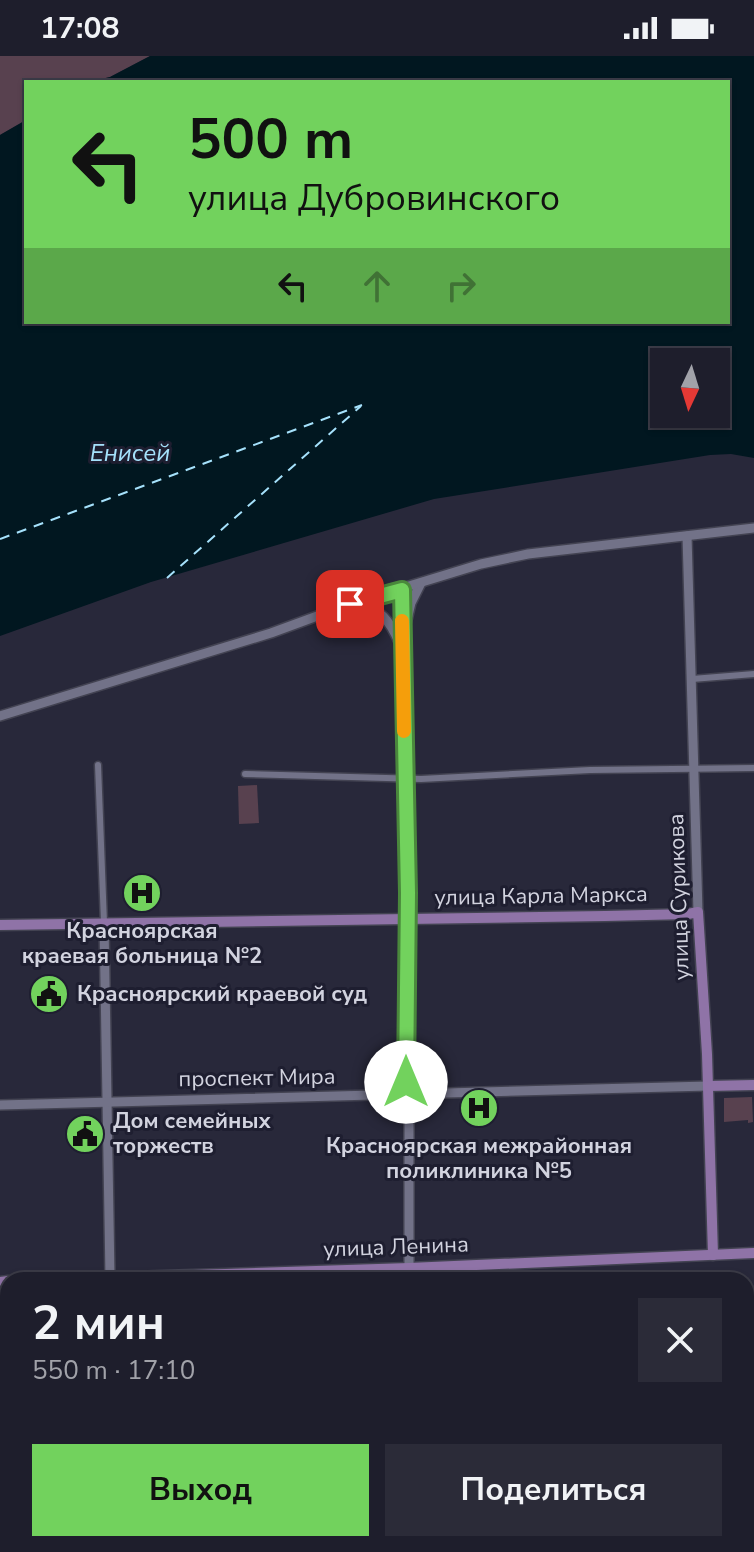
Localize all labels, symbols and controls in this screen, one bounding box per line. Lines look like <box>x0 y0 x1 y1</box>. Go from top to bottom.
text: 17:08 <box>40 8 119 49</box>
text: 500 m <box>188 101 353 178</box>
icon: left <box>56 112 160 216</box>
text: улица Дубровинского <box>188 174 560 223</box>
icon: left <box>271 264 315 308</box>
icon: ahead <box>355 264 399 308</box>
icon: right <box>439 264 483 308</box>
north arrow <box>650 348 730 428</box>
map controls <box>650 348 730 428</box>
water label: Енисей <box>90 437 170 469</box>
pin <box>316 570 384 638</box>
icon: arrive <box>328 582 372 626</box>
street label: улица Сурикова <box>661 813 697 981</box>
hospital icon: Красноярская краевая больница №2 <box>121 872 163 914</box>
street label: улица Карла Маркса <box>434 879 648 913</box>
place label: Красноярская краевая больница №2 <box>22 916 262 971</box>
public building icon: Красноярский краевой суд <box>28 973 70 1015</box>
place label: Красноярский краевой суд <box>77 979 367 1009</box>
position arrow <box>364 1040 448 1124</box>
street label: проспект Мира <box>178 1062 336 1094</box>
hospital icon: Красноярская межрайонная поликлиника №5 <box>458 1087 500 1129</box>
place label: Дом семейных торжеств <box>113 1106 272 1161</box>
public building icon: Дом семейных торжеств <box>64 1113 106 1155</box>
place label: Красноярская межрайонная поликлиника №5 <box>326 1131 632 1186</box>
street label: улица Ленина <box>323 1229 469 1265</box>
text: 2 мин <box>32 1290 165 1356</box>
button: close <box>638 1298 722 1382</box>
text: 550 m · 17:10 <box>32 1353 195 1388</box>
button: Выход <box>32 1444 369 1536</box>
button: Поделиться <box>385 1444 722 1536</box>

